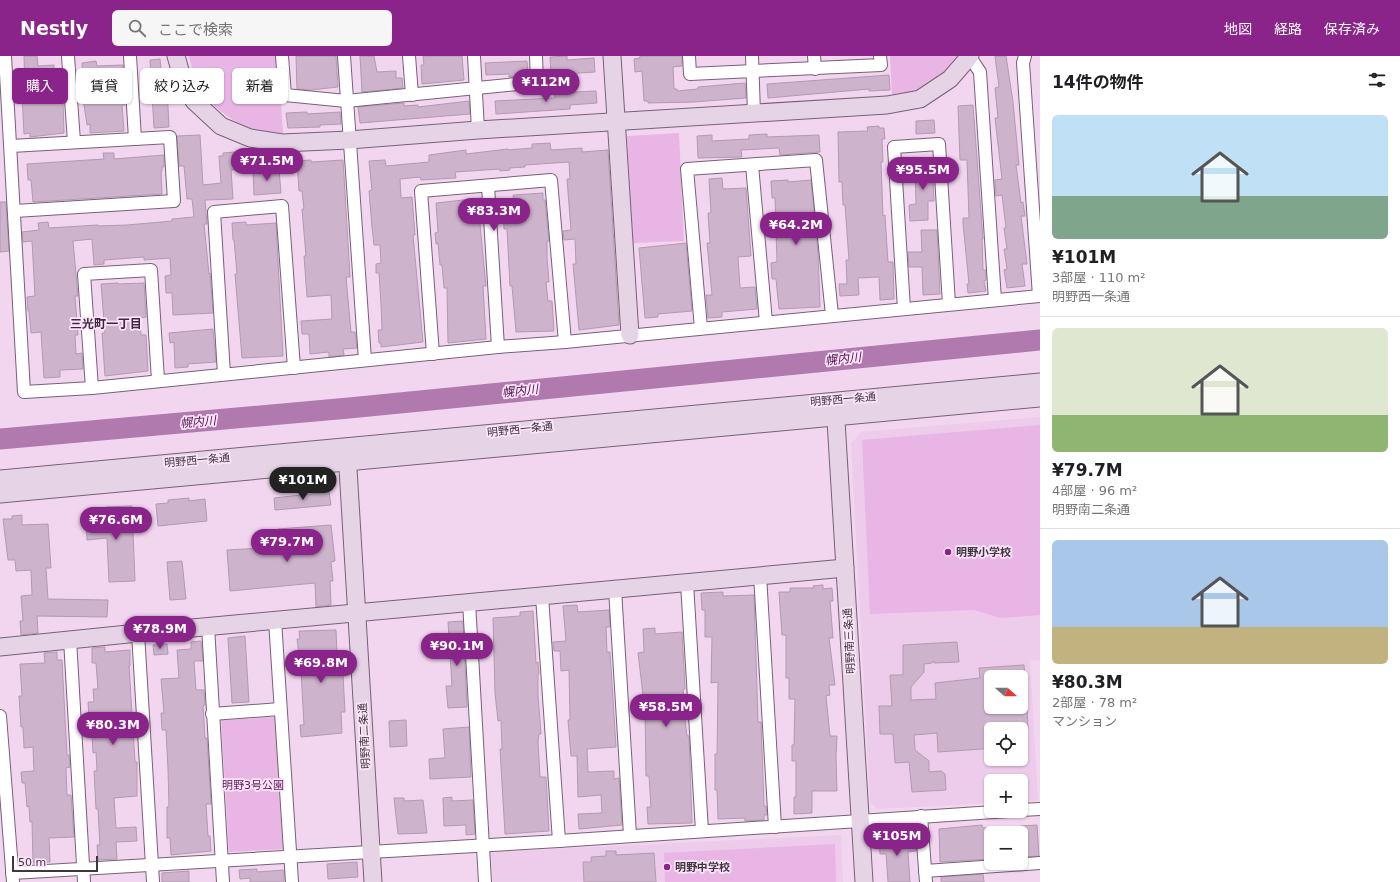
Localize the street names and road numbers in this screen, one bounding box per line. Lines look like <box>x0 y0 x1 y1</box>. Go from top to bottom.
street label: 明野西一条通 <box>810 390 876 409</box>
street label: 明野西一条通 <box>487 420 554 439</box>
street label: 明野西一条通 <box>164 451 230 470</box>
street label: 明野南三条通 <box>841 608 858 674</box>
street label: 明野南二条通 <box>356 703 373 769</box>

